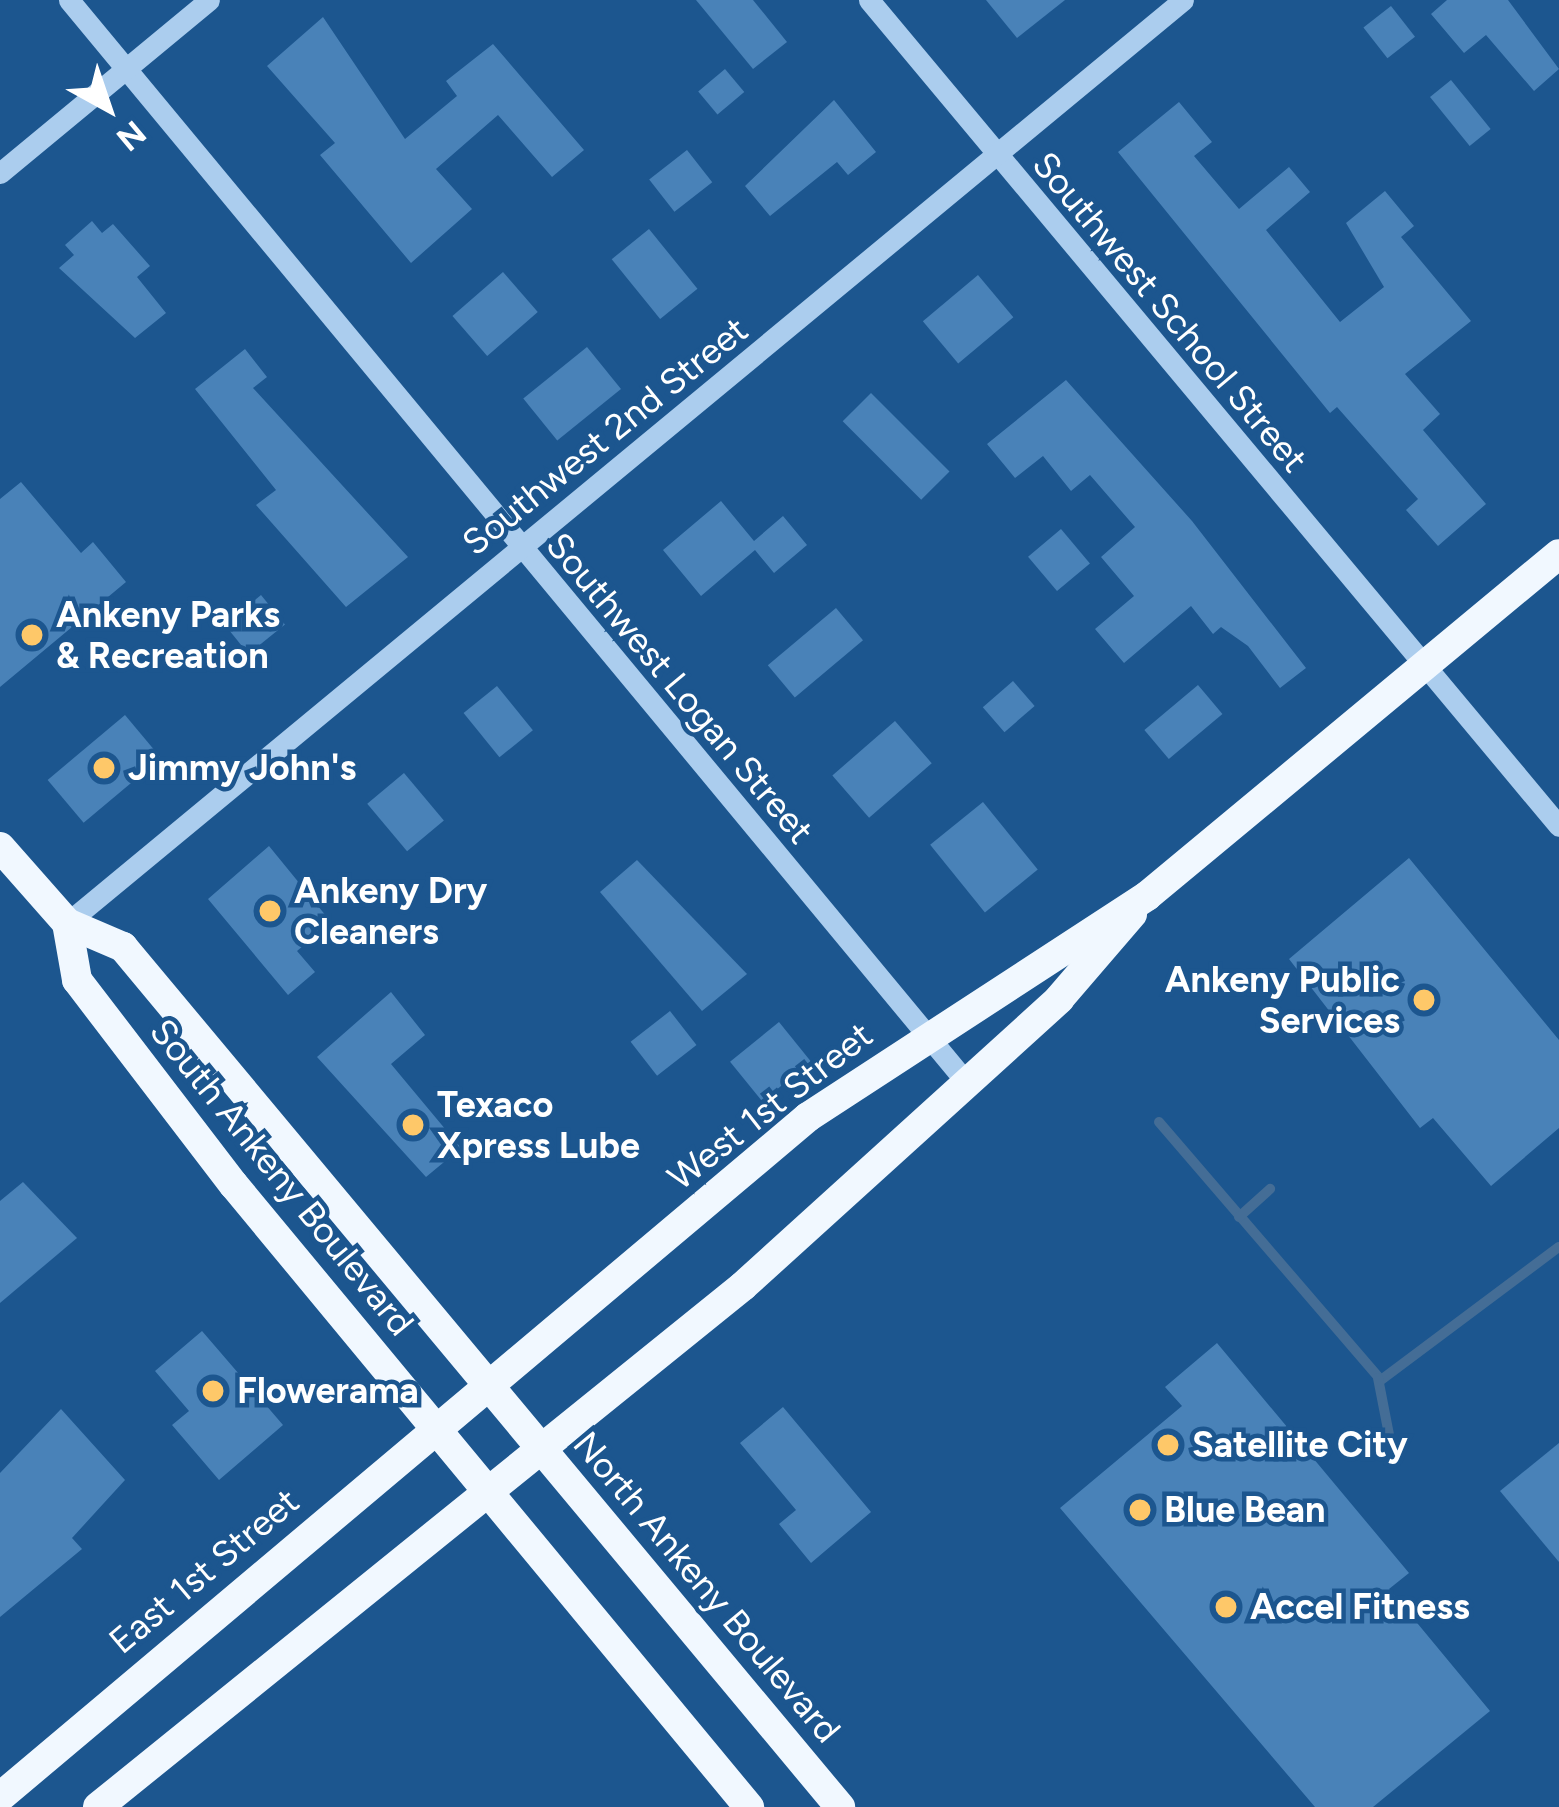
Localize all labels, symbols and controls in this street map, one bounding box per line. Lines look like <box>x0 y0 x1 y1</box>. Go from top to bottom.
north arrow <box>48 48 168 168</box>
text: N <box>109 113 154 159</box>
street label: Southwest School Street <box>1024 143 1316 481</box>
street label: Southwest 2nd Street <box>454 308 756 564</box>
street label: Southwest Logan Street <box>537 524 823 852</box>
place label: Ankeny Parks & Recreation <box>56 592 280 677</box>
marker: Ankeny Parks & Recreation <box>19 622 45 648</box>
place label: Jimmy John's <box>128 746 356 790</box>
marker: Jimmy John's <box>91 755 117 781</box>
place label: Ankeny Dry Cleaners <box>294 868 487 953</box>
marker: Ankeny Dry Cleaners <box>257 898 283 924</box>
place label: Ankeny Public Services <box>1165 957 1400 1042</box>
marker: Ankeny Public Services <box>1411 987 1437 1013</box>
street label: South Ankeny Boulevard <box>141 1010 423 1344</box>
street label: West 1st Street <box>659 1013 881 1199</box>
place label: Texaco Xpress Lube <box>437 1082 640 1167</box>
marker: Texaco Xpress Lube <box>400 1112 426 1138</box>
place label: Flowerama <box>237 1369 419 1413</box>
marker: Flowerama <box>200 1378 226 1404</box>
street label: North Ankeny Boulevard <box>564 1423 850 1751</box>
place label: Satellite City <box>1192 1423 1408 1467</box>
marker: Satellite City <box>1155 1432 1181 1458</box>
street label: East 1st Street <box>101 1479 307 1663</box>
place label: Blue Bean <box>1164 1488 1325 1532</box>
marker: Blue Bean <box>1127 1497 1153 1523</box>
place label: Accel Fitness <box>1250 1585 1470 1629</box>
marker: Accel Fitness <box>1213 1594 1239 1620</box>

